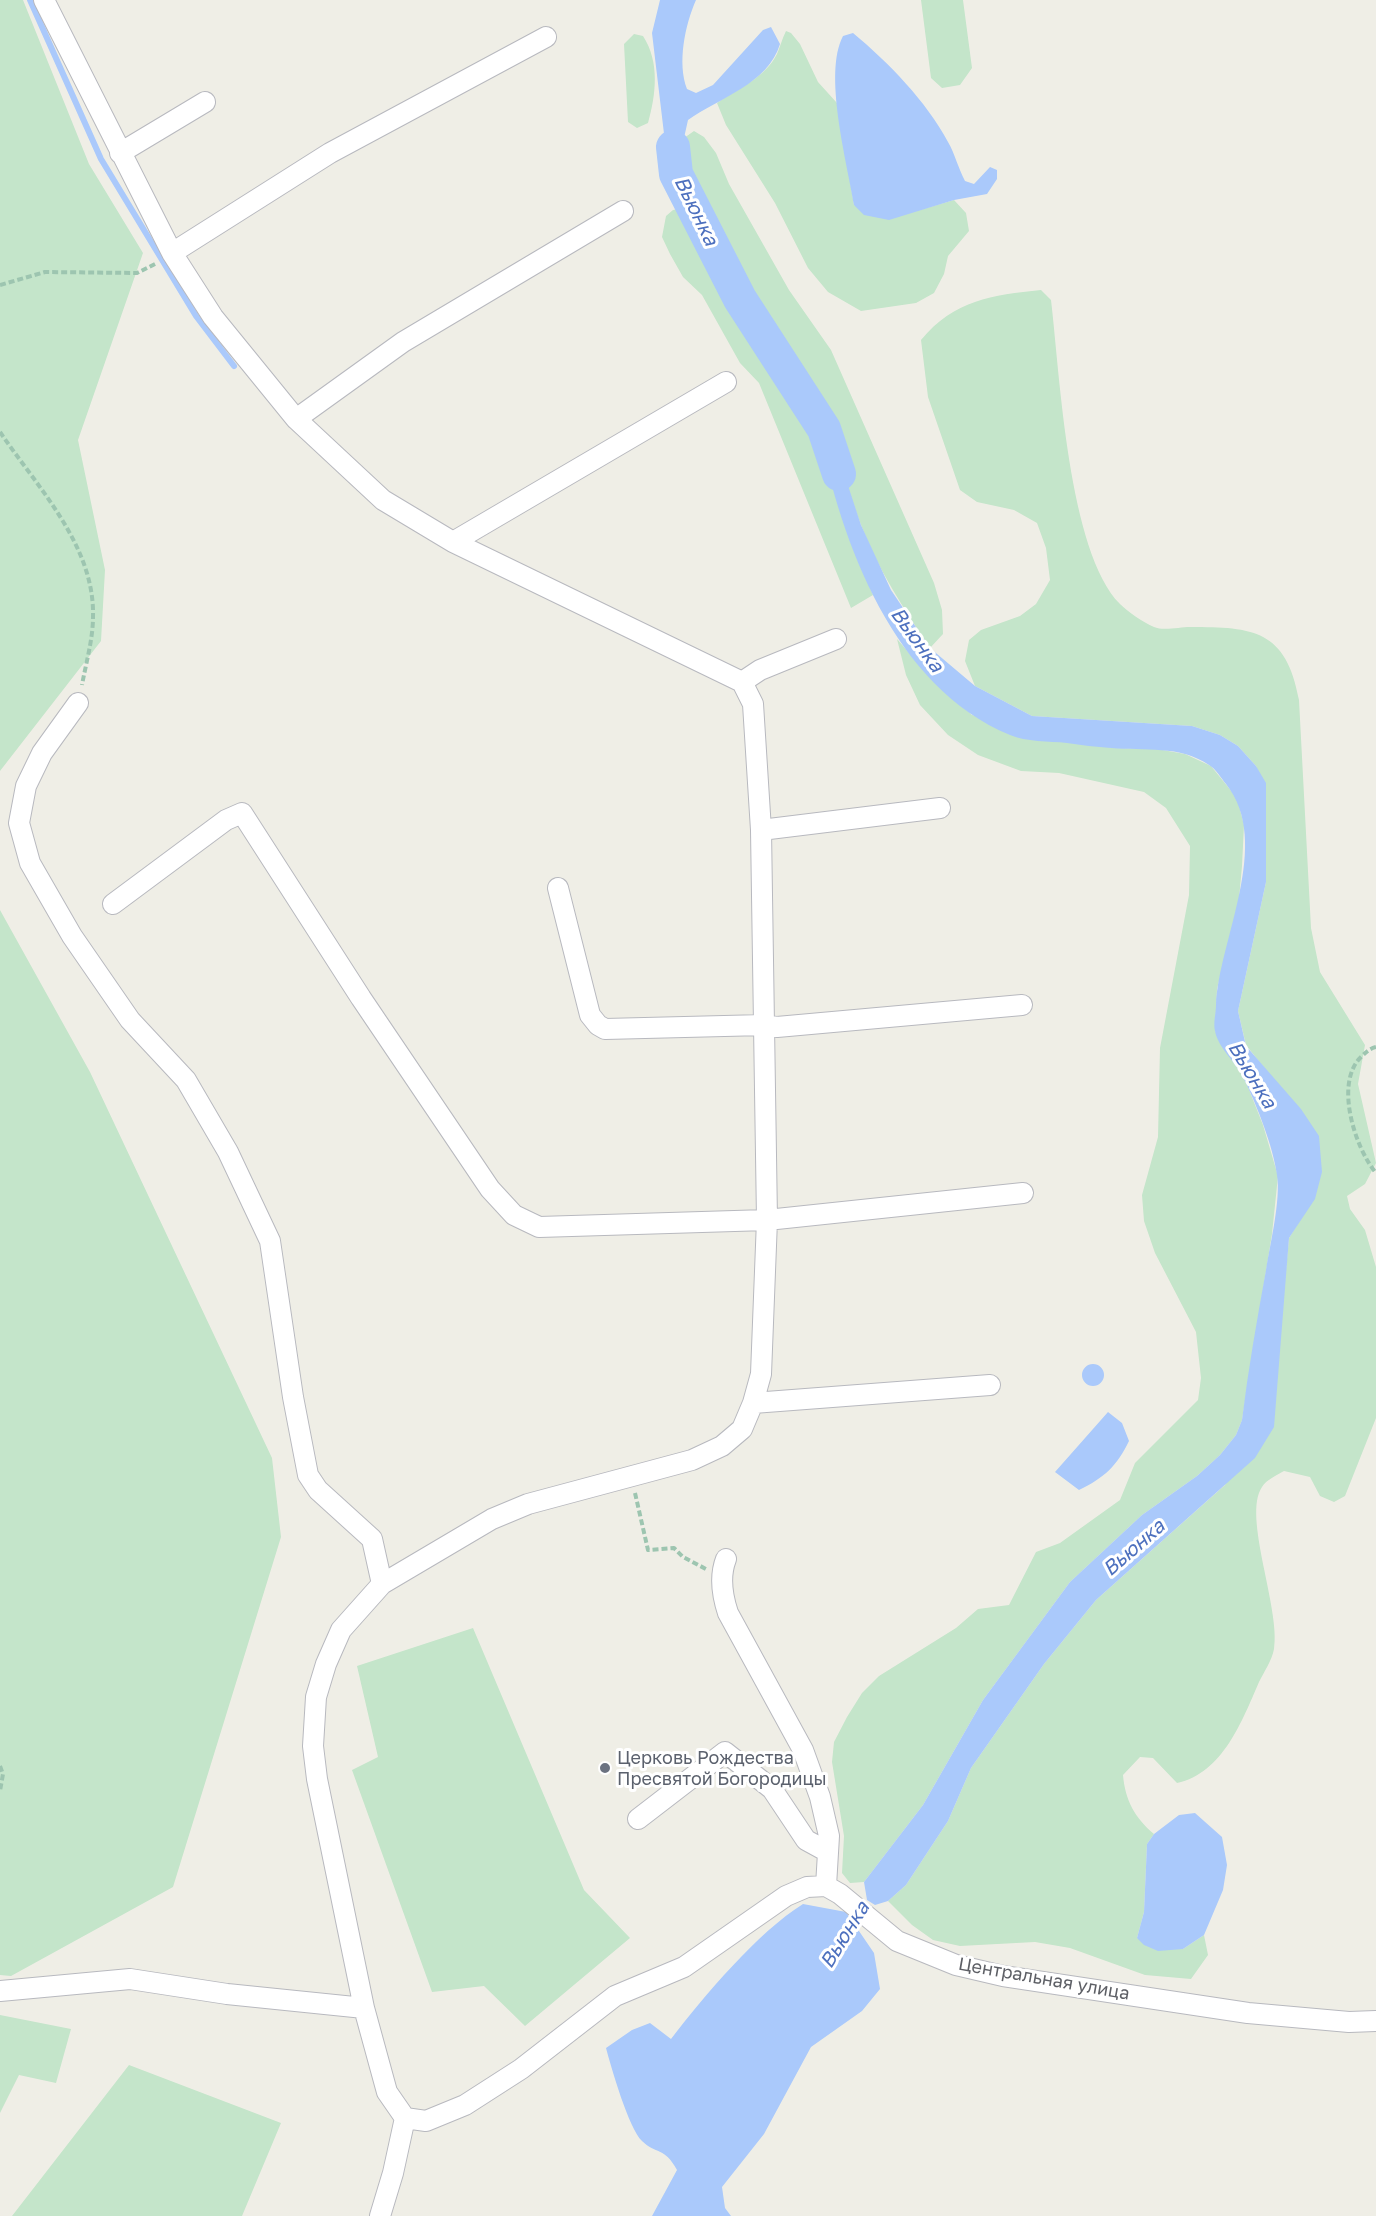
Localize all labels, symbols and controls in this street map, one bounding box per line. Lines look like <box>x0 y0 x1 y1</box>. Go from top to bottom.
water label: Вьюнка <box>669 172 723 250</box>
water label: Вьюнка <box>885 603 949 677</box>
water label: Вьюнка <box>1223 1037 1281 1113</box>
water label: Вьюнка <box>1098 1515 1170 1581</box>
place label: Церковь Рождества Пресвятой Богородицы <box>617 1747 827 1790</box>
marker: Церковь Рождества Пресвятой Богородицы <box>598 1761 612 1775</box>
water label: Вьюнка <box>815 1897 875 1973</box>
street label: Центральная улица <box>957 1953 1131 2005</box>

